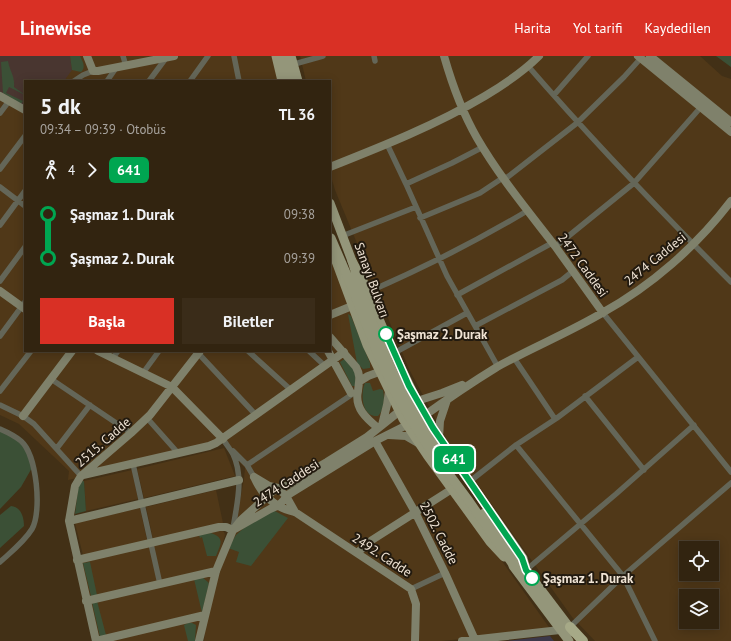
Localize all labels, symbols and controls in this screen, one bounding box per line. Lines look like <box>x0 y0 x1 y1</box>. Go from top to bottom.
text: Linewise <box>20 16 91 40</box>
text: Harita <box>514 19 551 37</box>
text: Yol tarifi <box>573 19 623 37</box>
text: Kaydedilen <box>645 19 711 37</box>
text: 5 dk <box>40 92 81 120</box>
text: TL 36 <box>279 105 315 124</box>
text: 09:34 – 09:39 · Otobüs <box>40 121 166 138</box>
icon: walk <box>40 159 62 181</box>
icon: forward <box>81 159 103 181</box>
text: 641 <box>117 161 141 179</box>
text: 4 <box>68 162 75 179</box>
text: Şaşmaz 1. Durak <box>70 205 174 224</box>
text: 09:38 <box>284 206 315 223</box>
street label: 2474 Caddesi <box>621 229 689 289</box>
street label: 2472 Caddesi <box>554 230 612 300</box>
street label: Sanayi Bulvarı <box>351 240 393 320</box>
text: Şaşmaz 2. Durak <box>70 249 174 268</box>
text: 09:39 <box>284 250 315 267</box>
button: Başla <box>40 298 174 344</box>
button: Biletler <box>182 298 315 344</box>
marker: Şaşmaz 2. Durak <box>378 326 394 342</box>
place label: Şaşmaz 2. Durak <box>397 326 488 343</box>
street label: 2515. Cadde <box>72 413 134 471</box>
line badge: 641 <box>431 446 477 472</box>
text: 641 <box>442 450 466 468</box>
street label: 2474 Caddesi <box>250 455 322 511</box>
street label: 2502. Cadde <box>416 499 462 567</box>
street label: 2492. Cadde <box>349 529 415 581</box>
map controls <box>679 541 719 629</box>
button: locate <box>679 541 719 581</box>
marker: Şaşmaz 1. Durak <box>524 570 540 586</box>
place label: Şaşmaz 1. Durak <box>543 570 634 587</box>
button: layers <box>679 589 719 629</box>

